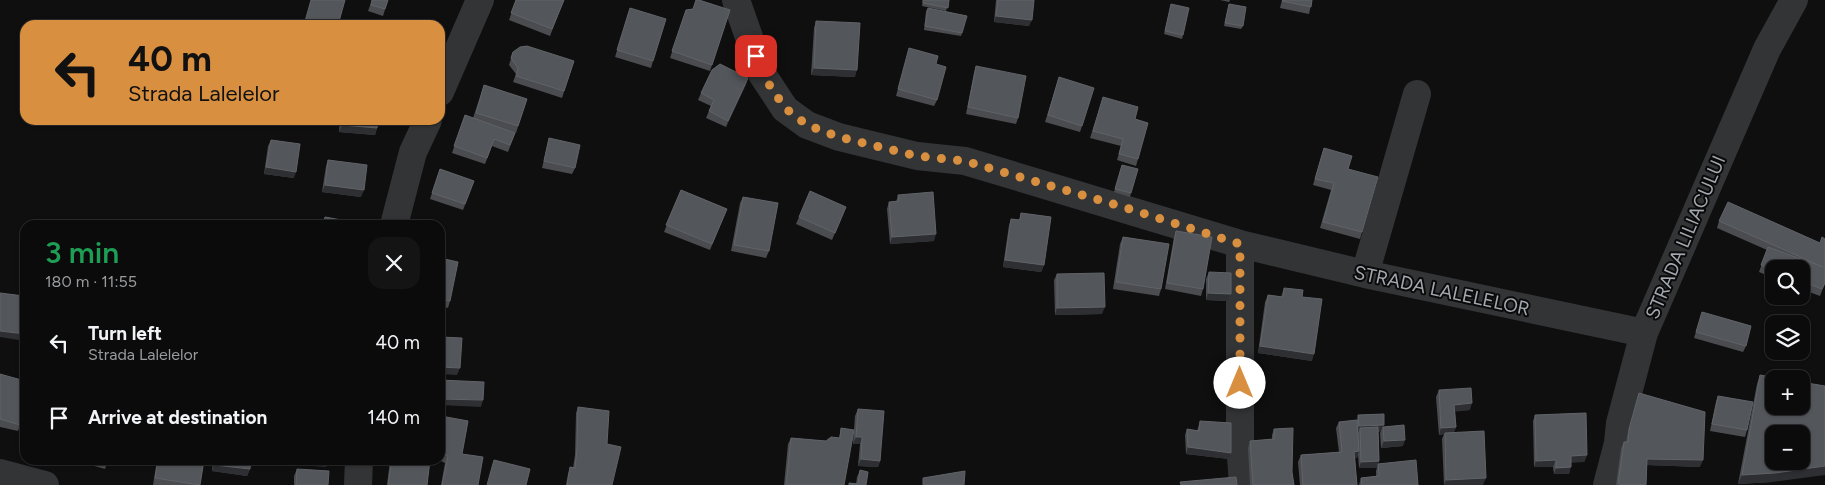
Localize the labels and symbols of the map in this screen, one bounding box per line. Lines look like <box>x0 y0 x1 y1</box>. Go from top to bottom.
pin <box>735 35 777 77</box>
street label: STRADA LILIACULUI <box>1641 152 1730 323</box>
street label: STRADA LALELELOR <box>1352 261 1532 320</box>
position arrow <box>1213 356 1265 408</box>

